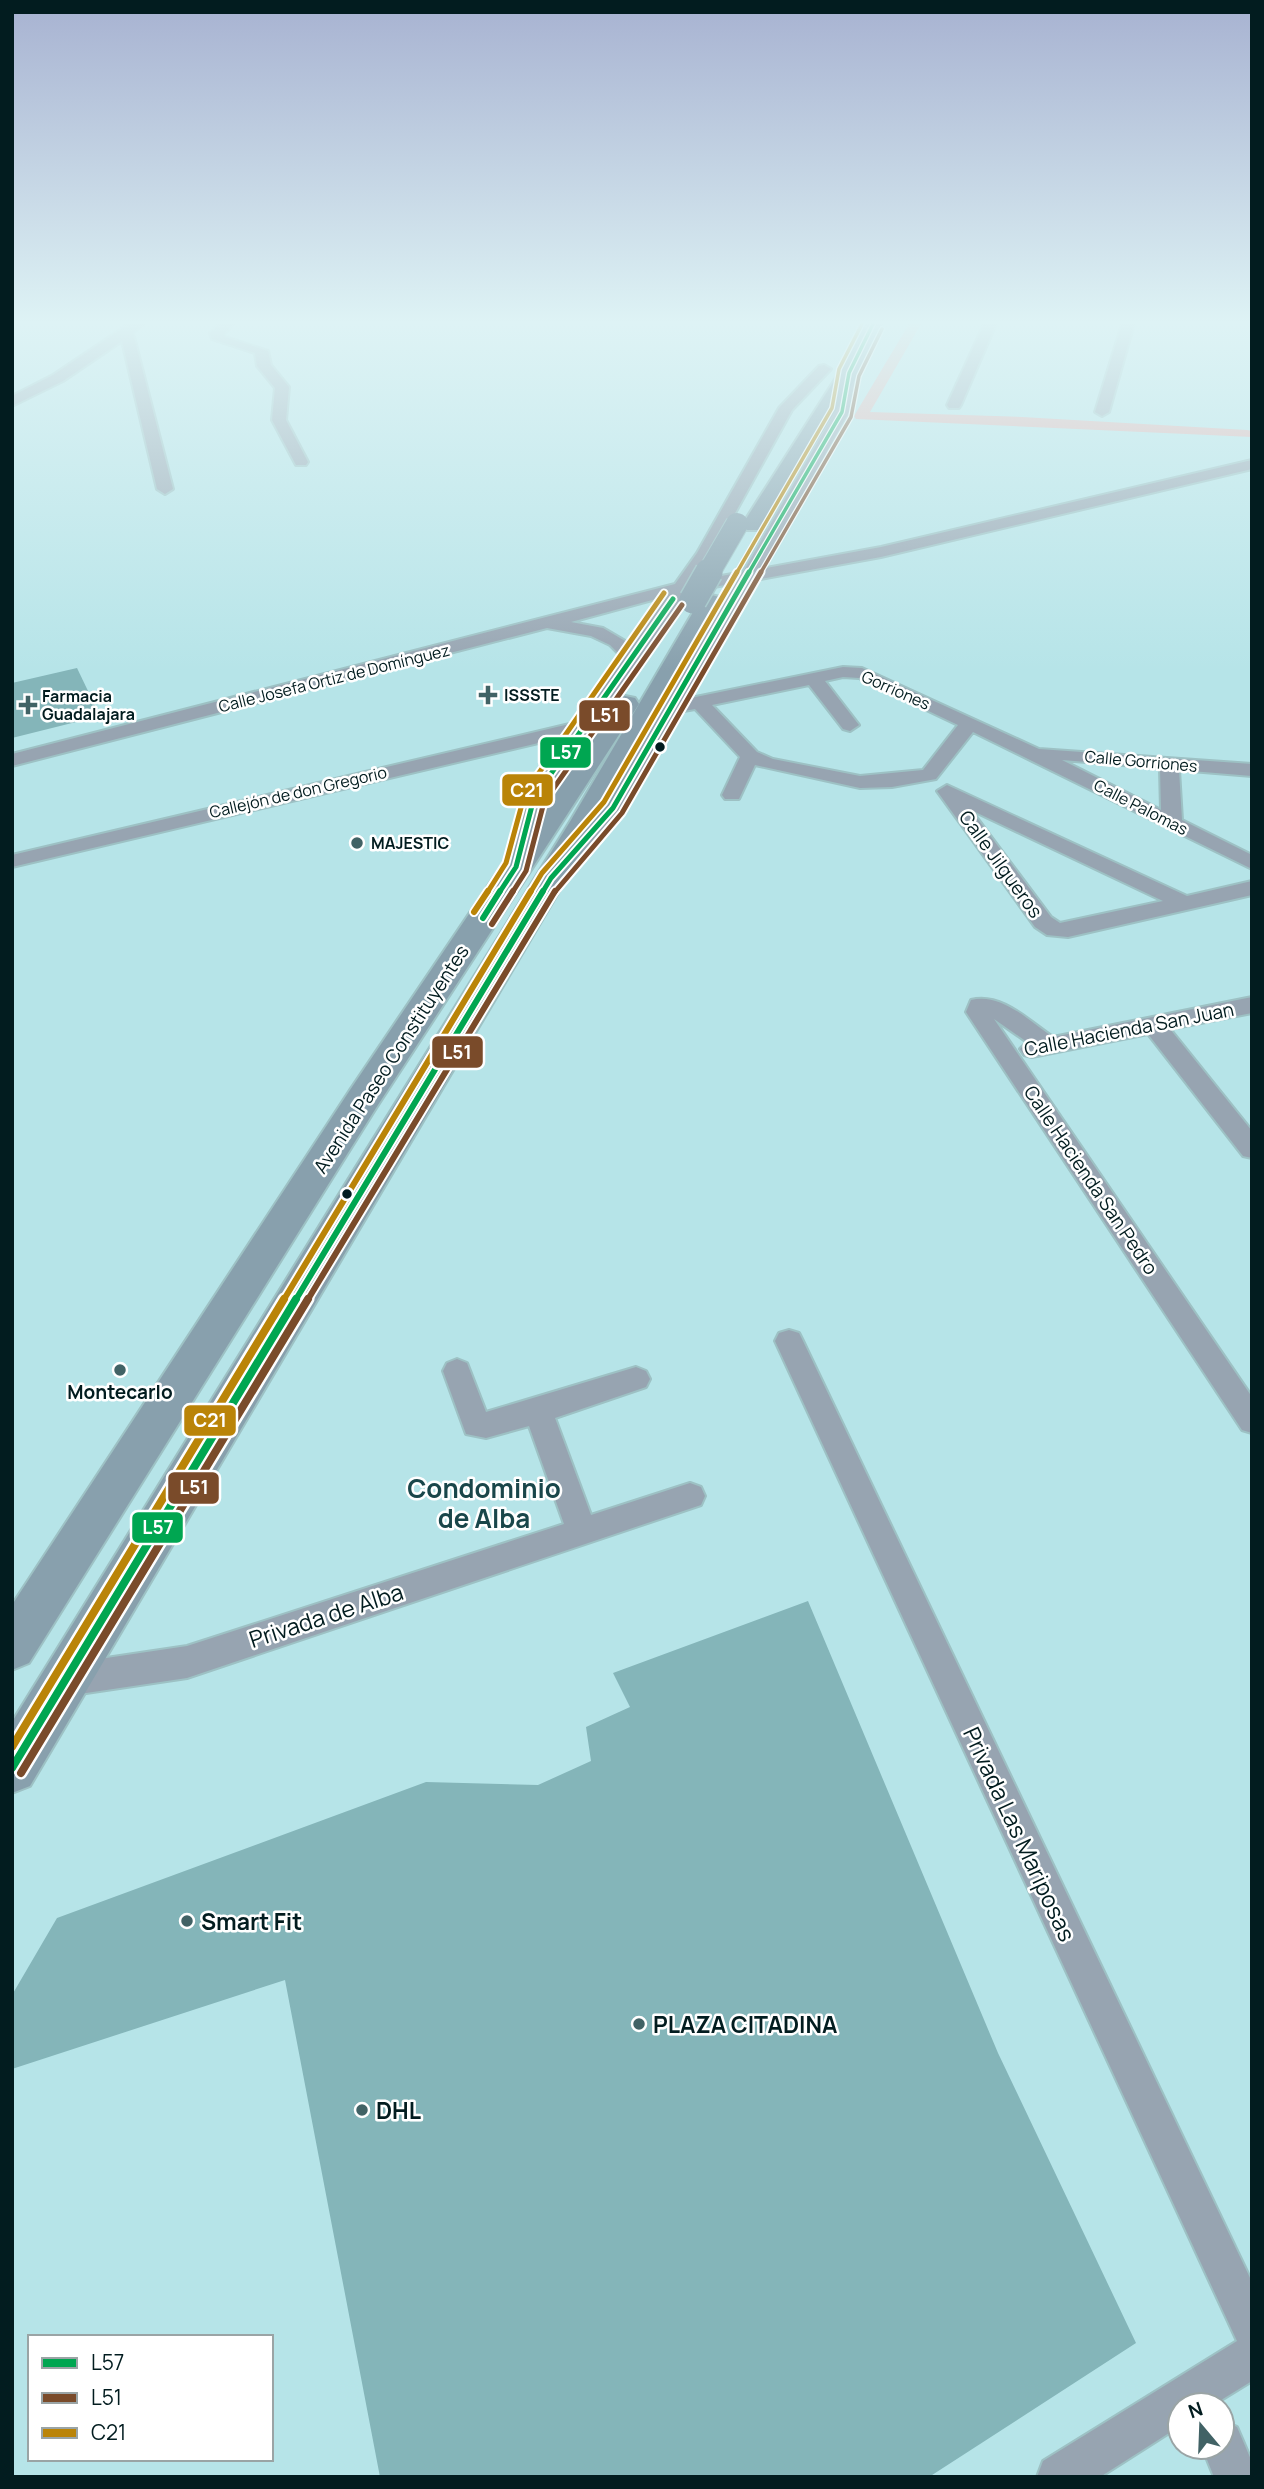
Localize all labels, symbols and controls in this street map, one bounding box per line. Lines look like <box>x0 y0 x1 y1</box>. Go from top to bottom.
street label: Calle Josefa Ortiz de Domínguez <box>216 639 452 717</box>
street label: Gorriones <box>858 665 934 715</box>
place label: ISSSTE <box>504 684 560 706</box>
place label: Farmacia Guadalajara <box>42 685 135 725</box>
marker: ISSSTE <box>478 685 498 705</box>
marker: Farmacia Guadalajara <box>20 697 36 713</box>
line badge: L51 <box>578 699 631 732</box>
text: L51 <box>590 702 620 728</box>
line badge: L57 <box>539 736 592 769</box>
text: L57 <box>550 739 582 765</box>
unlabelled marker <box>653 740 667 754</box>
street label: Calle Gorriones <box>1084 745 1198 777</box>
street label: Callejón de don Gregorio <box>207 761 389 823</box>
line badge: C21 <box>501 773 554 807</box>
street label: Calle Palomas <box>1090 774 1192 840</box>
text: C21 <box>510 777 544 803</box>
street label: Calle Jilgueros <box>953 805 1049 923</box>
place label: MAJESTIC <box>371 832 449 854</box>
marker: MAJESTIC <box>349 835 365 851</box>
street label: Avenida Paseo Constituyentes <box>307 940 475 1178</box>
street label: Calle Hacienda San Juan <box>1022 996 1236 1062</box>
line badge: L51 <box>431 1035 484 1069</box>
text: L51 <box>442 1039 472 1065</box>
street label: Calle Hacienda San Pedro <box>1018 1080 1164 1280</box>
unlabelled marker <box>340 1187 354 1201</box>
marker: Montecarlo <box>112 1362 128 1378</box>
place label: Montecarlo <box>67 1379 173 1405</box>
line badge: C21 <box>183 1404 237 1437</box>
text: C21 <box>193 1407 227 1433</box>
district label: Condominio de Alba <box>407 1470 561 1536</box>
line badge: L51 <box>167 1471 220 1505</box>
text: L51 <box>179 1474 209 1500</box>
line badge: L57 <box>131 1511 184 1544</box>
text: L57 <box>142 1514 174 1540</box>
street label: Privada de Alba <box>245 1575 407 1655</box>
street label: Privada Las Mariposas <box>956 1722 1084 1946</box>
place label: Smart Fit <box>201 1905 302 1937</box>
marker: Smart Fit <box>179 1913 195 1929</box>
place label: PLAZA CITADINA <box>653 2008 838 2040</box>
marker: PLAZA CITADINA <box>631 2016 647 2032</box>
place label: DHL <box>376 2094 421 2126</box>
marker: DHL <box>354 2102 370 2118</box>
legend <box>28 2335 273 2461</box>
text: L57 <box>91 2348 124 2376</box>
text: L51 <box>91 2383 122 2411</box>
north arrow <box>1166 2391 1236 2461</box>
text: N <box>1185 2395 1206 2424</box>
text: C21 <box>91 2418 126 2446</box>

